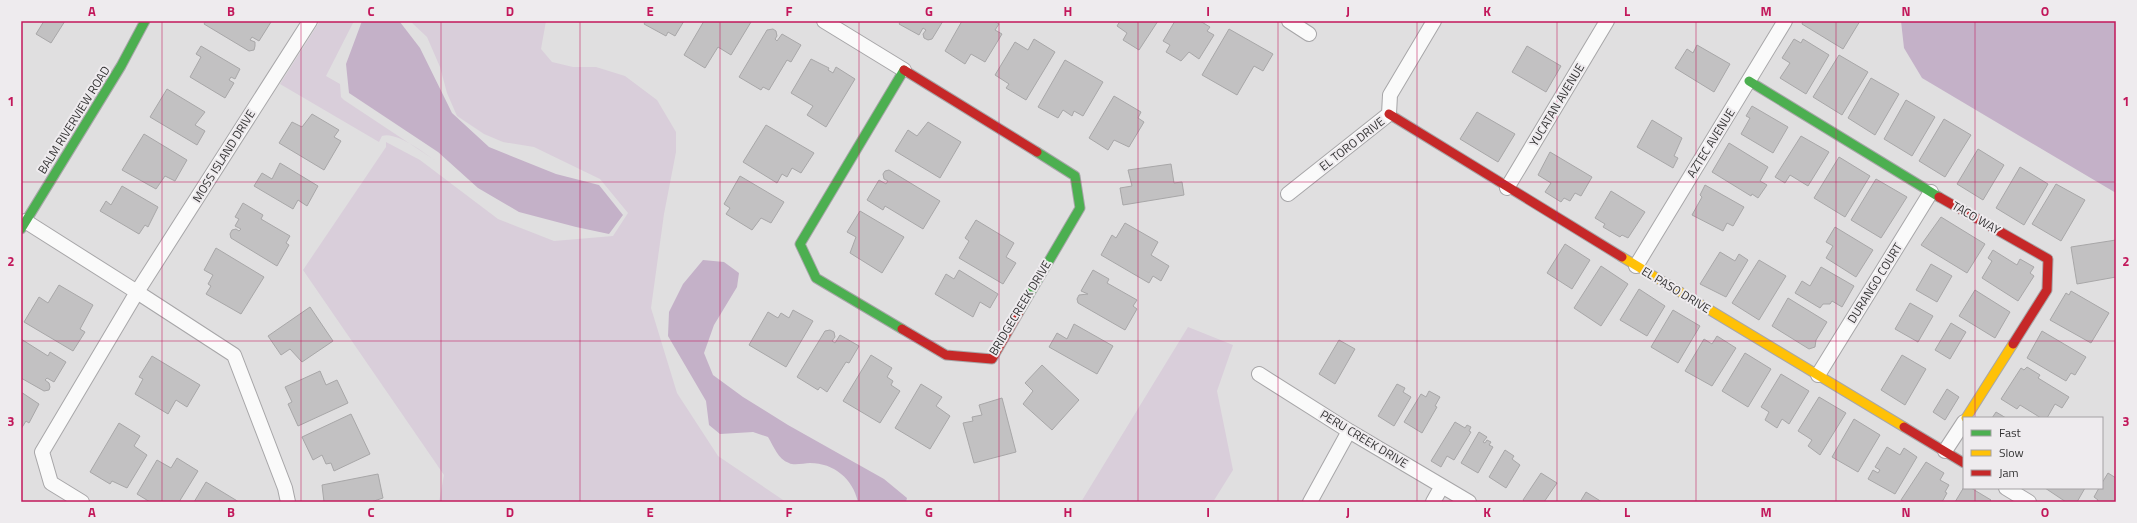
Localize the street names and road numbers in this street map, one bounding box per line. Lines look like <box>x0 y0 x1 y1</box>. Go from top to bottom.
street label: YUCATAN AVENUE <box>1524 59 1589 150</box>
street label: BALM RIVERVIEW ROAD <box>33 62 115 177</box>
street label: AZTEC AVENUE <box>1682 104 1740 181</box>
street label: MOSS ISLAND DRIVE <box>187 105 260 206</box>
street label: EL TORO DRIVE <box>1315 112 1389 175</box>
street label: TACO WAY <box>1948 196 2004 239</box>
street label: DURANGO COURT <box>1842 238 1907 327</box>
street label: BRIDGECREEK DRIVE <box>984 256 1056 359</box>
street label: EL PASO DRIVE <box>1638 261 1715 318</box>
street label: PERU CREEK DRIVE <box>1317 405 1412 473</box>

